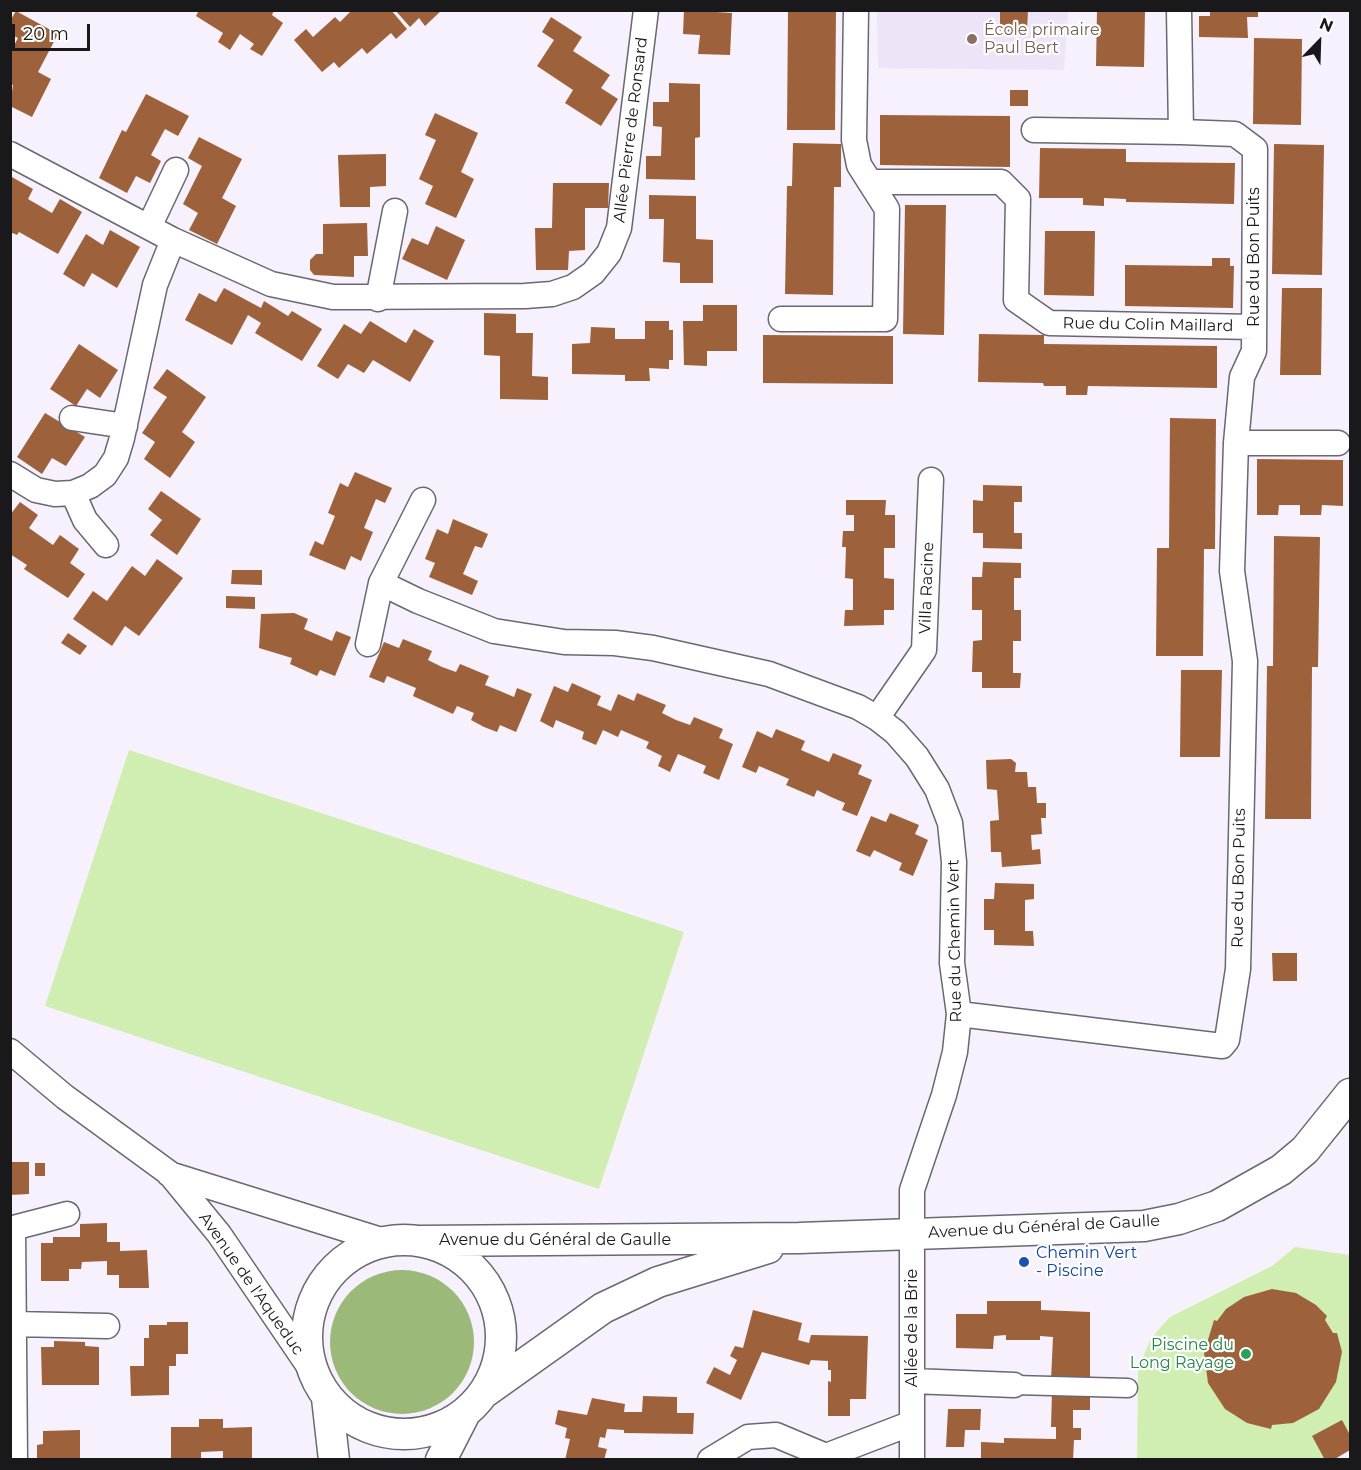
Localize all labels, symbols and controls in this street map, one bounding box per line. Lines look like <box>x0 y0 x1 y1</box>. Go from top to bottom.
scale bar <box>15 12 93 50</box>
north arrow <box>1289 12 1349 72</box>
text: N <box>1317 14 1336 36</box>
place label: École primaire Paul Bert <box>984 20 1100 58</box>
text: 20 m <box>23 23 69 45</box>
marker: École primaire Paul Bert <box>965 32 979 46</box>
street label: Allée Pierre de Ronsard <box>610 36 652 224</box>
street label: Rue du Bon Puits <box>1244 187 1264 327</box>
street label: Rue du Colin Maillard <box>1062 314 1234 336</box>
street label: Villa Racine <box>916 542 938 634</box>
street label: Rue du Bon Puits <box>1228 808 1250 948</box>
street label: Rue du Chemin Vert <box>944 859 966 1023</box>
street label: Avenue de l'Aqueduc <box>195 1209 307 1359</box>
street label: Avenue du Général de Gaulle <box>928 1211 1160 1243</box>
street label: Avenue du Général de Gaulle <box>439 1230 671 1250</box>
place label: Chemin Vert - Piscine <box>1036 1243 1137 1281</box>
marker: Chemin Vert - Piscine <box>1017 1255 1031 1269</box>
street label: Allée de la Brie <box>902 1269 922 1387</box>
place label: Piscine du Long Rayage <box>1130 1335 1234 1373</box>
marker: Piscine du Long Rayage <box>1239 1347 1253 1361</box>

